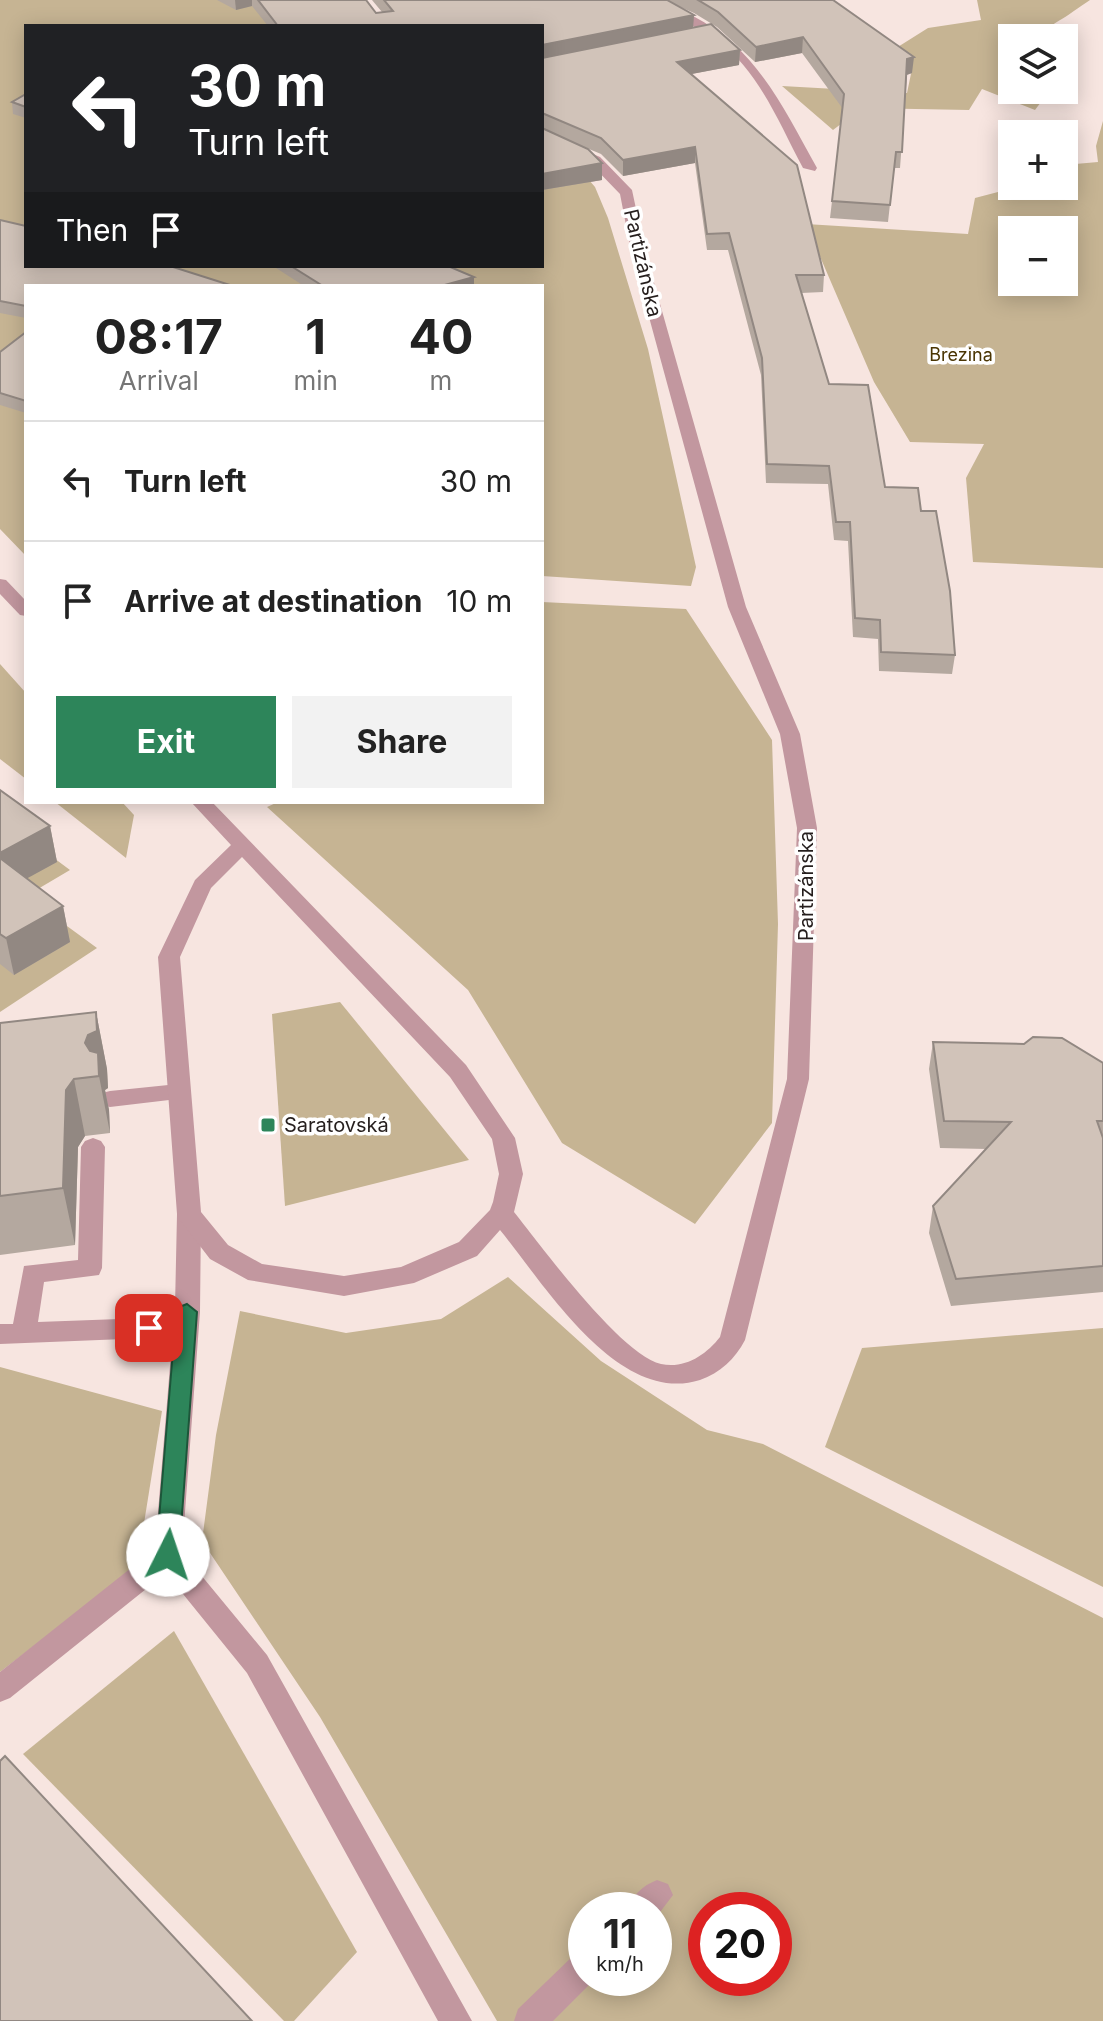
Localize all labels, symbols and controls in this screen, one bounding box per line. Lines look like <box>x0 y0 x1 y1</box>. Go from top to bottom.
map controls <box>998 24 1078 296</box>
button: layers <box>998 24 1078 104</box>
text: 30 m <box>188 52 326 120</box>
icon: left <box>56 56 160 160</box>
text: Turn left <box>188 120 329 164</box>
button: + <box>998 120 1078 200</box>
street label: Partizánska <box>619 207 667 319</box>
icon: arrive <box>144 208 188 252</box>
text: Then <box>56 212 128 248</box>
button: − <box>998 216 1078 296</box>
text: 08:17 <box>95 307 223 366</box>
text: 1 <box>305 307 326 366</box>
text: 40 <box>409 307 473 366</box>
park label: Brezina <box>929 344 993 365</box>
text: Arrival <box>119 365 199 396</box>
text: min <box>293 365 338 396</box>
text: m <box>430 365 452 396</box>
icon: left <box>56 459 100 503</box>
text: Turn left <box>124 463 246 499</box>
text: 30 m <box>440 463 512 499</box>
icon: arrive <box>56 579 100 623</box>
text: Arrive at destination <box>124 583 422 619</box>
text: 10 m <box>446 583 512 619</box>
button: Exit <box>56 696 276 788</box>
button: Share <box>292 696 512 788</box>
street label: Partizánska <box>794 831 818 941</box>
place label: Saratovská <box>284 1113 389 1137</box>
marker: Saratovská <box>259 1116 277 1134</box>
pin <box>115 1294 183 1362</box>
icon: arrive <box>127 1306 171 1350</box>
position arrow <box>126 1513 210 1597</box>
speed limit sign: 20 <box>688 1892 792 1996</box>
text: 11 <box>603 1909 637 1958</box>
text: km/h <box>596 1952 644 1976</box>

